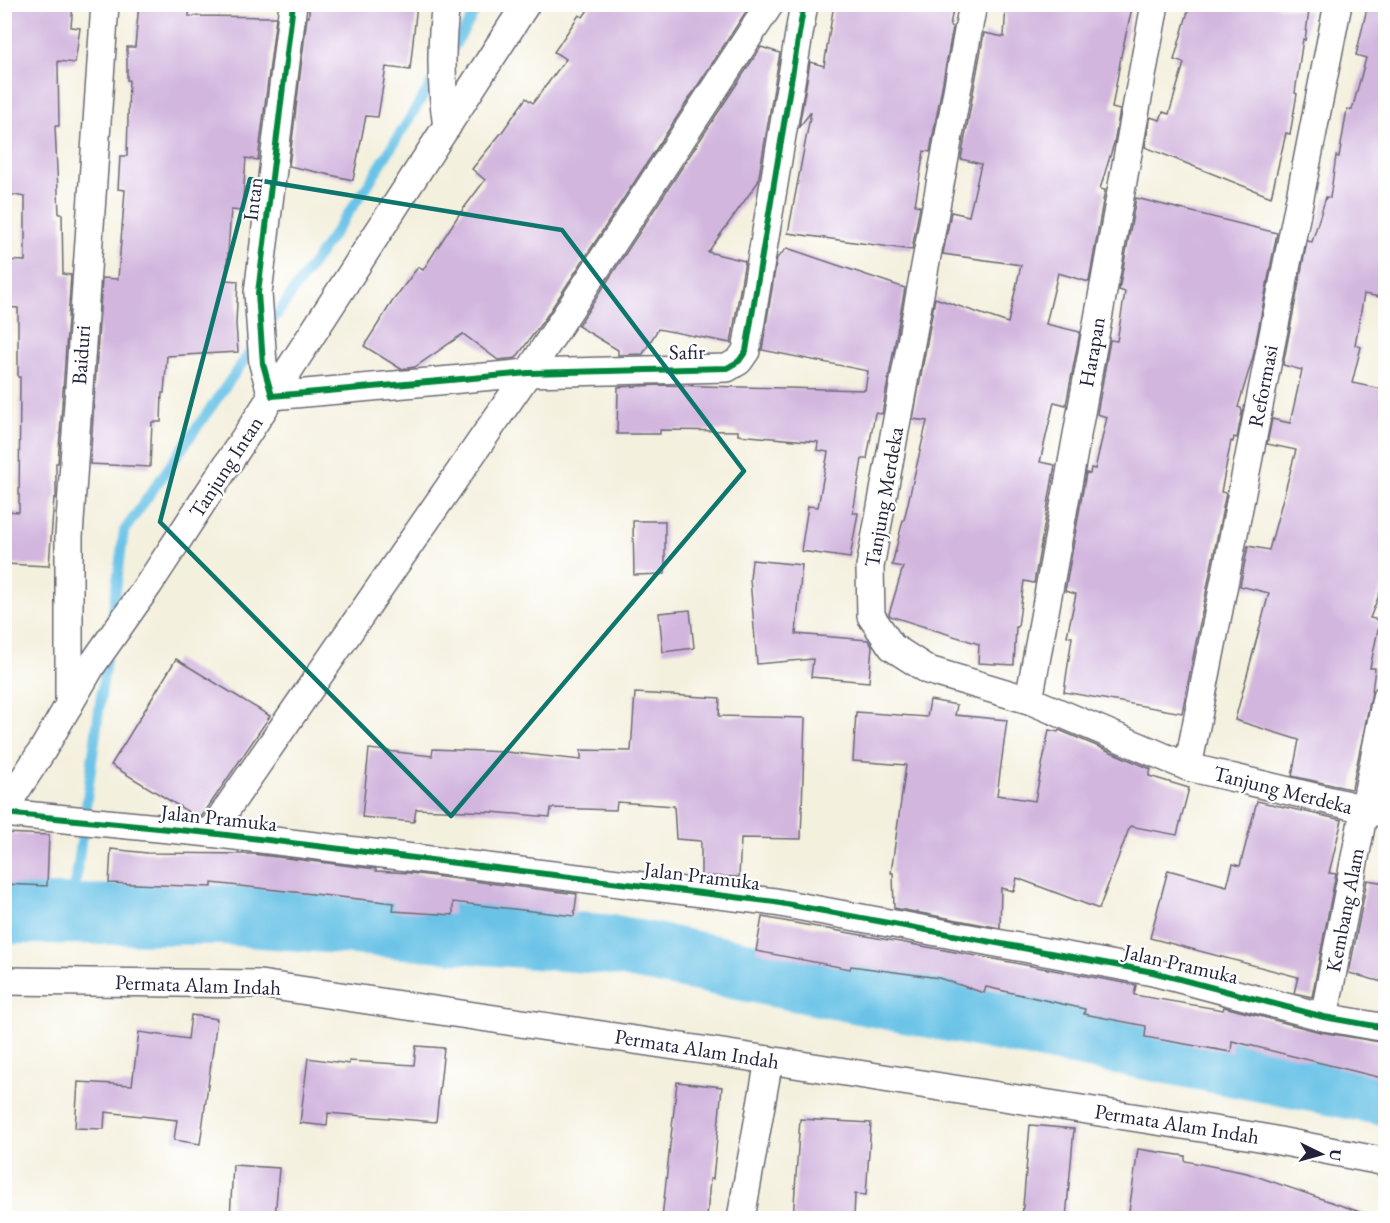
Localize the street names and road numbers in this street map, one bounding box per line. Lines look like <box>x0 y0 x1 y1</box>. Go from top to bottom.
street label: Intan <box>236 175 269 223</box>
street label: Harapan <box>1072 315 1111 389</box>
street label: Baiduri <box>65 324 96 386</box>
street label: Safir <box>669 338 705 365</box>
street label: Reformasi <box>1241 342 1284 429</box>
street label: Tanjung Intan <box>183 411 268 523</box>
street label: Tanjung Merdeka <box>858 424 909 569</box>
street label: Tanjung Merdeka <box>1211 759 1356 820</box>
street label: Jalan Pramuka <box>158 798 279 837</box>
street label: Kembang Alam <box>1319 845 1370 974</box>
street label: Jalan Pramuka <box>640 855 762 896</box>
street label: Jalan Pramuka <box>1119 937 1242 990</box>
street label: Permata Alam Indah <box>115 968 282 1001</box>
street label: Permata Alam Indah <box>613 1022 781 1075</box>
street label: Permata Alam Indah <box>1093 1097 1261 1150</box>

